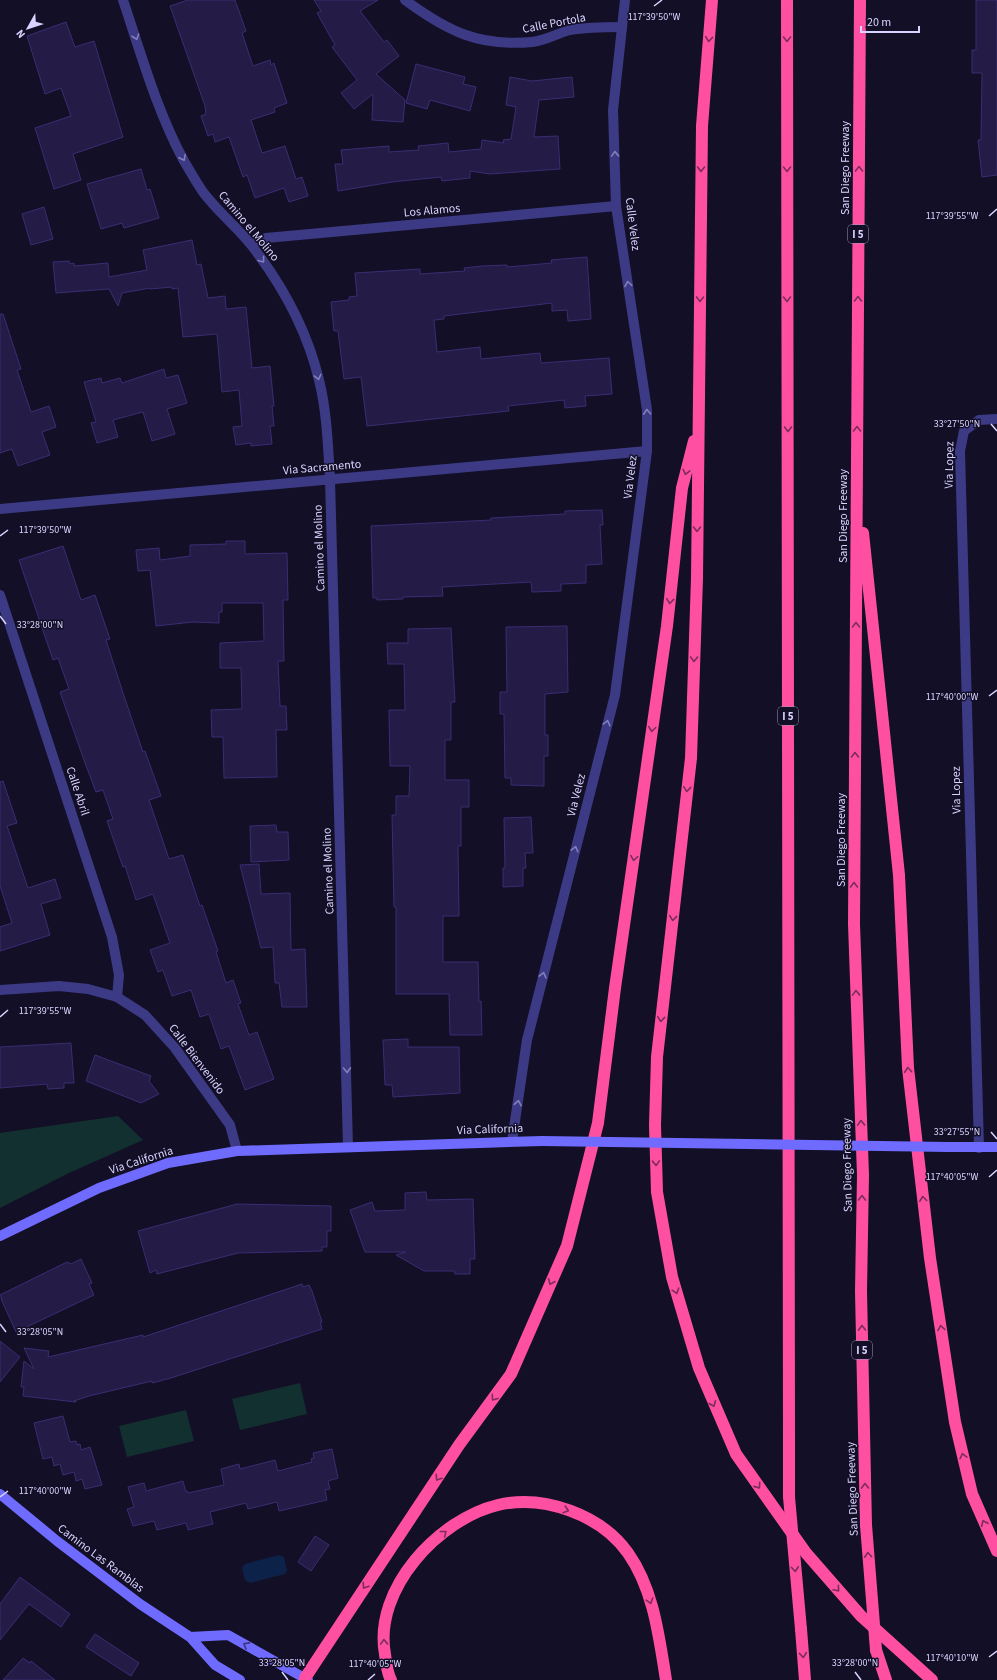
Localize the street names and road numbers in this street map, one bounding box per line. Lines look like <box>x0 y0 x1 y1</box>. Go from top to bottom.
street label: Calle Portola <box>521 9 587 38</box>
street label: San Diego Freeway <box>837 120 854 215</box>
street label: Camino el Molino <box>214 188 283 265</box>
street label: Calle Velez <box>621 196 644 252</box>
street label: Los Alamos <box>403 200 461 221</box>
road number: I 5 <box>848 225 868 243</box>
street label: Via Lopez <box>941 441 958 489</box>
street label: Via Velez <box>619 454 642 500</box>
street label: Via Sacramento <box>282 456 362 479</box>
street label: San Diego Freeway <box>835 468 852 563</box>
street label: Camino el Molino <box>309 504 330 592</box>
road number: I 5 <box>778 707 798 725</box>
street label: Calle Abril <box>62 764 93 818</box>
street label: Via Lopez <box>948 766 965 814</box>
street label: Via Velez <box>563 772 590 818</box>
street label: San Diego Freeway <box>833 792 850 887</box>
street label: Camino el Molino <box>318 827 339 915</box>
street label: Calle Bienvenido <box>165 1021 229 1098</box>
street label: San Diego Freeway <box>838 1117 857 1212</box>
street label: Via California <box>457 1120 523 1139</box>
street label: Via California <box>107 1142 175 1179</box>
road number: I 5 <box>852 1341 872 1359</box>
street label: San Diego Freeway <box>842 1441 863 1536</box>
street label: Camino Las Ramblas <box>54 1520 147 1597</box>

